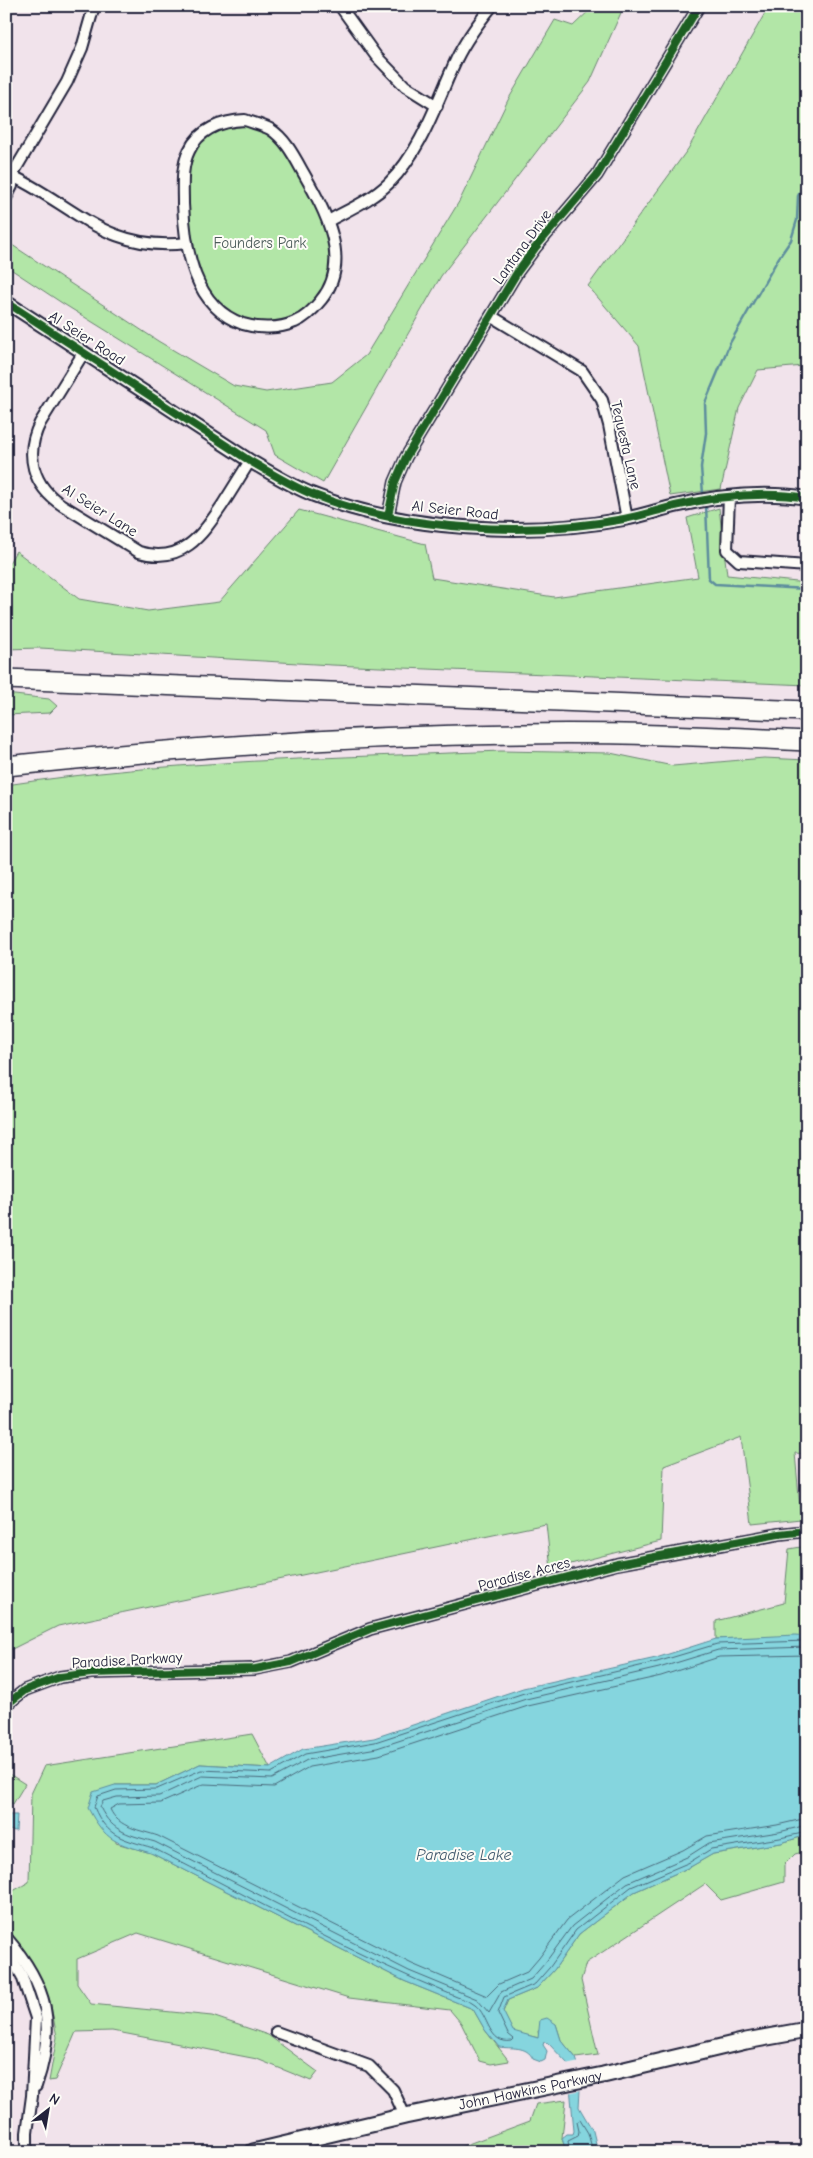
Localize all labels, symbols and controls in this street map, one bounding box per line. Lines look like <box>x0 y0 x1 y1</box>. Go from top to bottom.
street label: Lantana Drive <box>489 206 555 288</box>
park label: Founders Park <box>213 234 307 252</box>
street label: Al Seier Road <box>46 307 128 369</box>
street label: Tequesta Lane <box>607 399 645 492</box>
street label: Al Seier Lane <box>59 480 141 541</box>
street label: Al Seier Road <box>411 496 499 524</box>
street label: Paradise Acres <box>476 1553 572 1595</box>
street label: Paradise Parkway <box>71 1648 183 1672</box>
water label: Paradise Lake <box>416 1846 512 1864</box>
street label: John Hawkins Parkway <box>457 2066 604 2114</box>
north arrow <box>22 2086 72 2136</box>
text: N <box>46 2090 63 2109</box>

